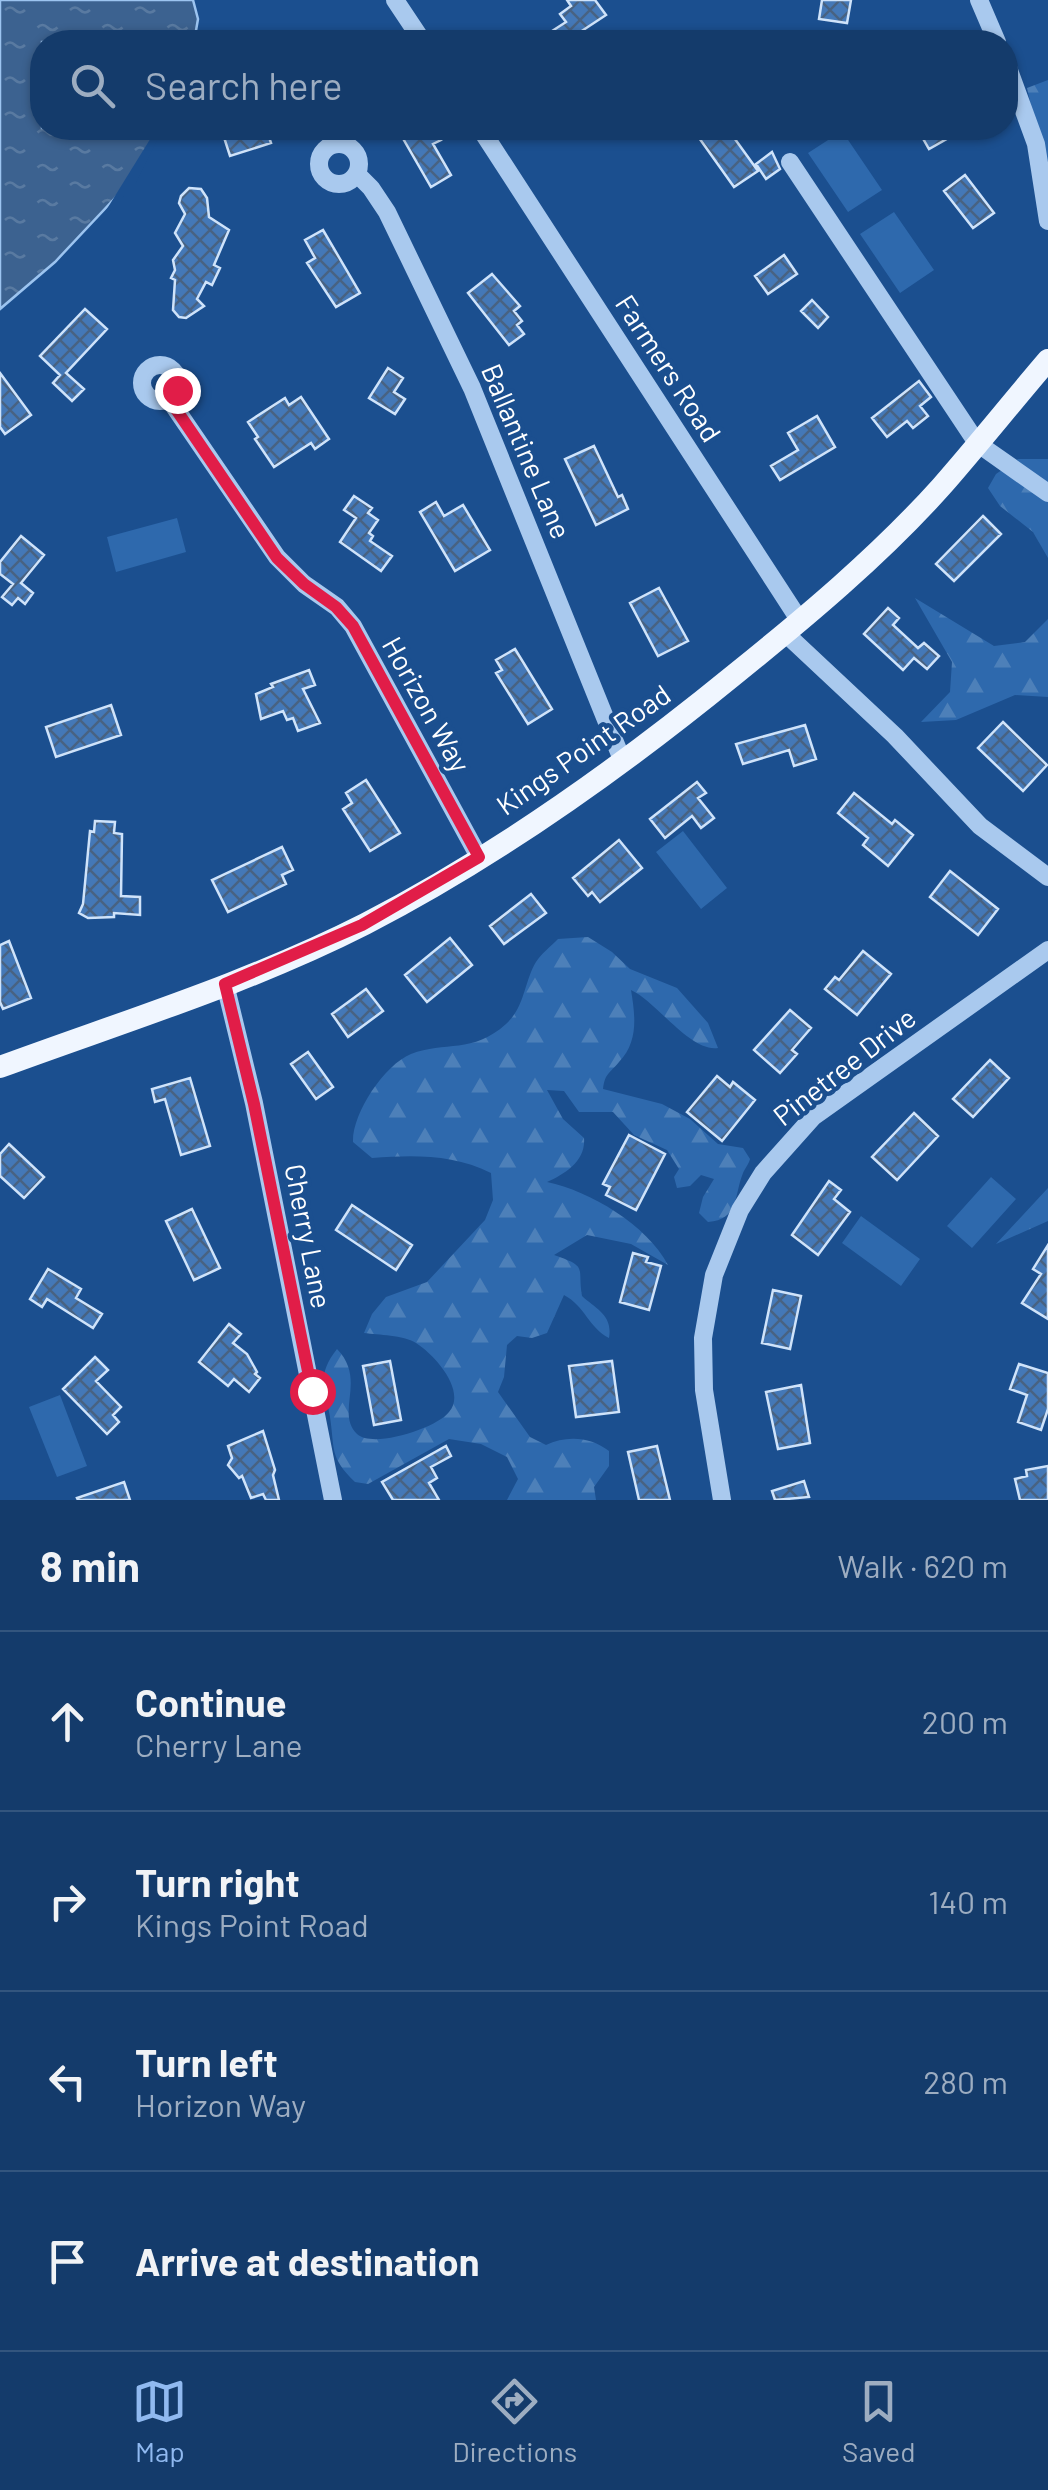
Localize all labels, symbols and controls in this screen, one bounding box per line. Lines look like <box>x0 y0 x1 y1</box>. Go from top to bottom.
search box <box>30 30 1018 140</box>
icon: search <box>65 58 120 113</box>
text: Search here <box>145 62 343 108</box>
street label: Farmers Road <box>609 288 729 448</box>
street label: Ballantine Lane <box>475 358 579 544</box>
route end <box>155 368 201 414</box>
street label: Horizon Way <box>376 630 478 778</box>
street label: Kings Point Road <box>490 676 676 822</box>
street label: Pinetree Drive <box>766 1000 922 1132</box>
street label: Cherry Lane <box>278 1161 340 1311</box>
route start <box>290 1369 336 1415</box>
text: 8 min <box>40 1540 140 1590</box>
text: Walk · 620 m <box>838 1546 1008 1584</box>
text: Continue <box>135 1679 286 1725</box>
icon: ahead <box>40 1694 95 1749</box>
text: 200 m <box>922 1702 1008 1740</box>
text: Cherry Lane <box>135 1725 302 1763</box>
text: Turn right <box>135 1859 300 1905</box>
icon: right <box>40 1874 95 1929</box>
text: 140 m <box>928 1882 1008 1920</box>
text: Kings Point Road <box>135 1905 369 1943</box>
text: Turn left <box>135 2039 278 2085</box>
icon: left <box>40 2054 95 2109</box>
text: 280 m <box>923 2062 1008 2100</box>
text: Horizon Way <box>135 2085 306 2123</box>
icon: arrive <box>40 2234 95 2289</box>
text: Arrive at destination <box>135 2238 480 2284</box>
tab: Map <box>132 2374 187 2468</box>
tab: Directions <box>452 2374 577 2468</box>
tab: Saved <box>842 2374 916 2468</box>

